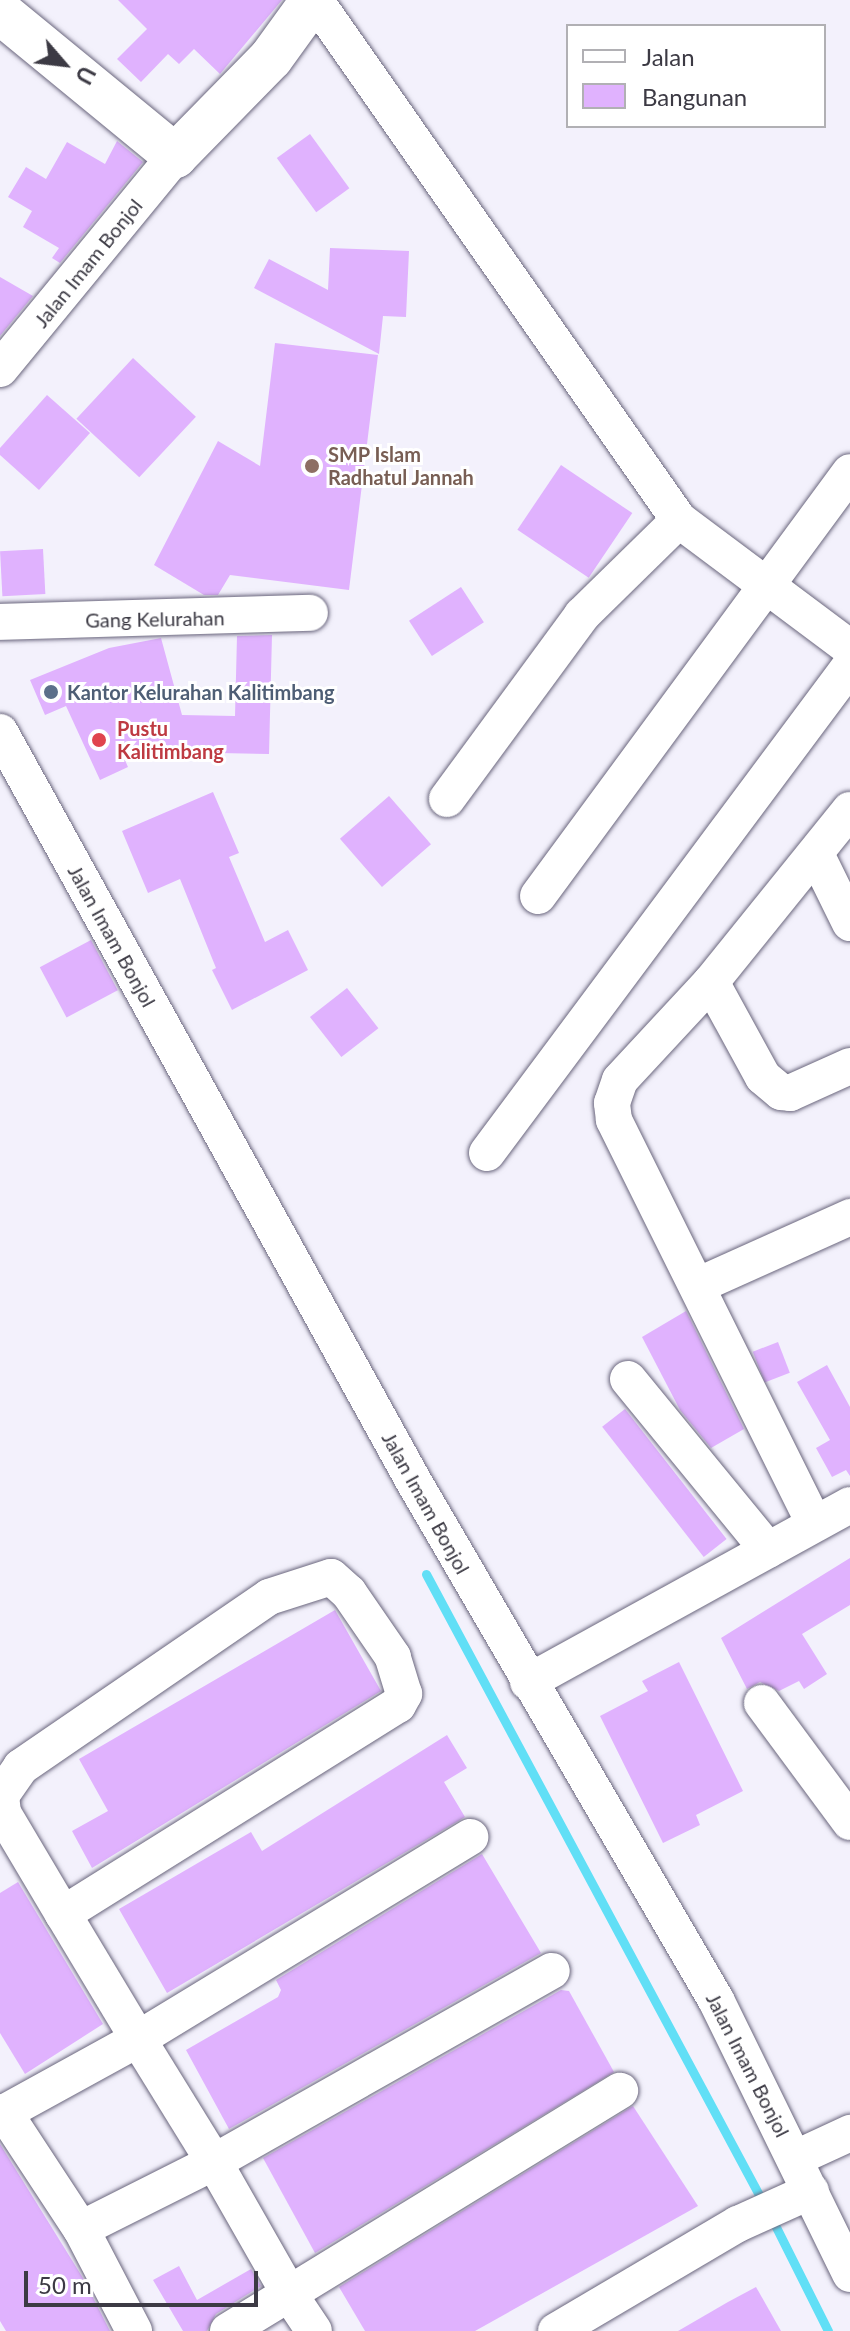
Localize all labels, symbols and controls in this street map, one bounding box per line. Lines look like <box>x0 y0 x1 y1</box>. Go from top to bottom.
north arrow <box>24 24 104 104</box>
legend <box>566 24 826 128</box>
text: Jalan <box>642 42 695 71</box>
text: U <box>70 62 101 89</box>
text: Bangunan <box>642 82 747 111</box>
street label: Jalan Imam Bonjol <box>29 194 147 332</box>
place label: SMP Islam Radhatul Jannah <box>328 442 474 489</box>
marker: SMP Islam Radhatul Jannah <box>303 457 321 475</box>
street label: Gang Kelurahan <box>85 606 225 632</box>
place label: Kantor Kelurahan Kalitimbang <box>67 680 335 704</box>
marker: Kantor Kelurahan Kalitimbang <box>42 683 60 701</box>
place label: Pustu Kalitimbang <box>117 716 224 763</box>
marker: Pustu Kalitimbang <box>88 729 110 751</box>
street label: Jalan Imam Bonjol <box>63 861 161 1011</box>
street label: Jalan Imam Bonjol <box>377 1428 475 1578</box>
street label: Jalan Imam Bonjol <box>701 1989 795 2141</box>
scale bar <box>28 2255 262 2305</box>
text: 50 m <box>38 2270 92 2299</box>

